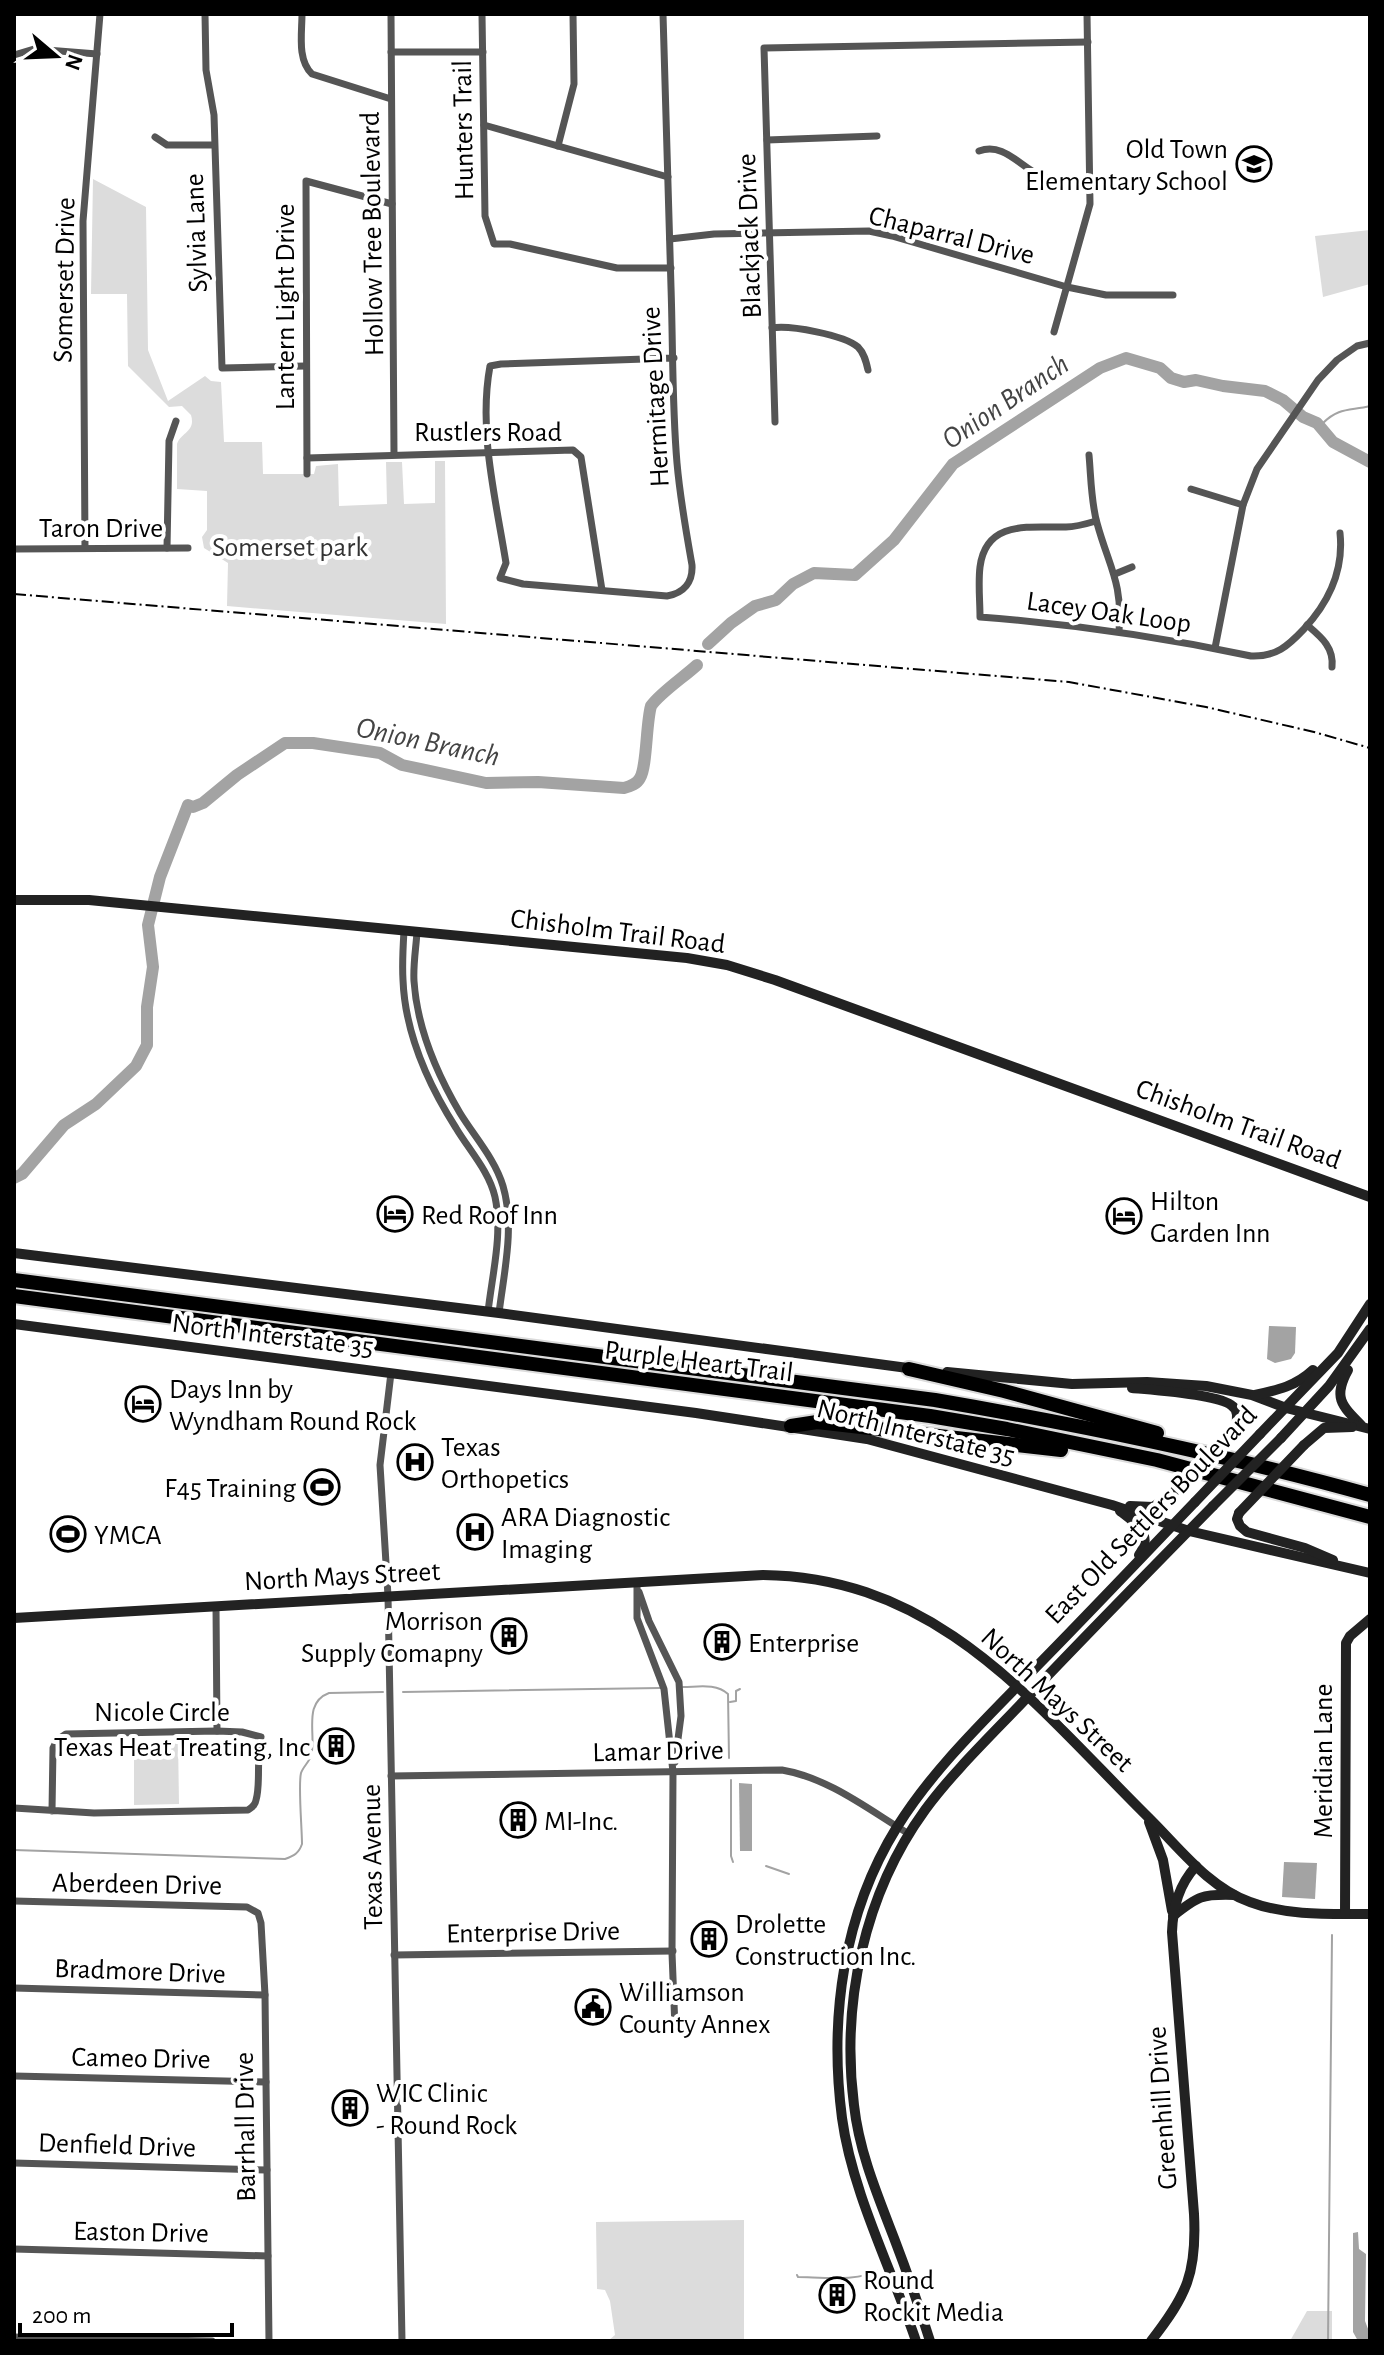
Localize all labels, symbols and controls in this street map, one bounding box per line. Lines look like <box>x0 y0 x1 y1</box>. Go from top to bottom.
north arrow <box>16 16 96 96</box>
text: N <box>61 51 87 73</box>
street label: Hunters Trail <box>449 60 479 200</box>
street label: Hollow Tree Boulevard <box>357 111 389 356</box>
place label: Old Town Elementary School <box>1025 136 1228 196</box>
school or university icon: Old Town Elementary School <box>1235 145 1273 183</box>
street label: Blackjack Drive <box>733 153 767 319</box>
street label: Sylvia Lane <box>181 173 213 293</box>
street label: Somerset Drive <box>50 197 80 363</box>
street label: Chaparral Drive <box>866 202 1037 270</box>
street label: Lantern Light Drive <box>272 204 300 410</box>
street label: Hermitage Drive <box>637 306 675 488</box>
water label: Onion Branch <box>937 349 1074 455</box>
street label: Rustlers Road <box>414 419 562 447</box>
street label: Taron Drive <box>39 515 163 543</box>
park label: Somerset park <box>212 534 368 562</box>
street label: Lacey Oak Loop <box>1025 588 1193 638</box>
water label: Onion Branch <box>353 712 502 772</box>
street label: Chisholm Trail Road <box>509 905 727 959</box>
street label: Chisholm Trail Road <box>1132 1075 1345 1175</box>
place label: Hilton Garden Inn <box>1150 1188 1271 1248</box>
hotel icon: Red Roof Inn <box>376 1195 414 1233</box>
hotel icon: Hilton Garden Inn <box>1105 1197 1143 1235</box>
place label: Red Roof Inn <box>421 1202 558 1230</box>
street label: North Interstate 35 <box>170 1310 375 1362</box>
street label: Purple Heart Trail <box>603 1337 795 1387</box>
place label: Days Inn by Wyndham Round Rock <box>169 1376 416 1436</box>
hotel icon: Days Inn by Wyndham Round Rock <box>124 1385 162 1423</box>
street label: North Interstate 35 <box>814 1395 1017 1471</box>
street label: East Old Settlers Boulevard <box>1040 1401 1263 1630</box>
place label: Texas Orthopetics <box>441 1434 569 1494</box>
hospital icon: Texas Orthopetics <box>396 1443 434 1481</box>
sports icon: F45 Training <box>303 1468 341 1506</box>
place label: F45 Training <box>164 1475 296 1503</box>
place label: ARA Diagnostic Imaging <box>501 1504 670 1564</box>
hospital icon: ARA Diagnostic Imaging <box>456 1513 494 1551</box>
sports icon: YMCA <box>49 1515 87 1553</box>
place label: YMCA <box>94 1522 162 1550</box>
street label: North Mays Street <box>243 1558 441 1596</box>
place label: Morrison Supply Comapny <box>301 1608 483 1668</box>
building icon: Morrison Supply Comapny <box>490 1617 528 1655</box>
building icon: Enterprise <box>703 1623 741 1661</box>
street label: North Mays Street <box>975 1623 1138 1778</box>
place label: Enterprise <box>748 1630 859 1658</box>
street label: Meridian Lane <box>1310 1684 1338 1838</box>
street label: Nicole Circle <box>94 1699 230 1727</box>
building icon: Texas Heat Treating, Inc <box>317 1727 355 1765</box>
place label: Texas Heat Treating, Inc <box>54 1734 310 1762</box>
street label: Lamar Drive <box>592 1737 724 1767</box>
street label: Texas Avenue <box>358 1784 388 1930</box>
building icon: MI-Inc. <box>499 1801 537 1839</box>
place label: MI-Inc. <box>544 1808 619 1836</box>
street label: Aberdeen Drive <box>52 1870 222 1900</box>
place label: Drolette Construction Inc. <box>735 1911 917 1971</box>
street label: Enterprise Drive <box>446 1917 620 1949</box>
building icon: Drolette Construction Inc. <box>690 1920 728 1958</box>
street label: Bradmore Drive <box>54 1955 226 1989</box>
place label: Williamson County Annex <box>619 1979 770 2039</box>
public building icon: Williamson County Annex <box>574 1988 612 2026</box>
street label: Greenhill Drive <box>1143 2025 1183 2190</box>
street label: Cameo Drive <box>71 2044 211 2074</box>
street label: Barrhall Drive <box>231 2052 261 2202</box>
place label: WIC Clinic - Round Rock <box>376 2080 517 2140</box>
building icon: WIC Clinic - Round Rock <box>331 2089 369 2127</box>
street label: Denfield Drive <box>38 2129 196 2163</box>
street label: Easton Drive <box>73 2218 209 2248</box>
place label: Round Rockit Media <box>863 2267 1004 2327</box>
building icon: Round Rockit Media <box>818 2276 856 2314</box>
scale bar <box>20 2287 232 2337</box>
text: 200 m <box>32 2304 91 2328</box>

